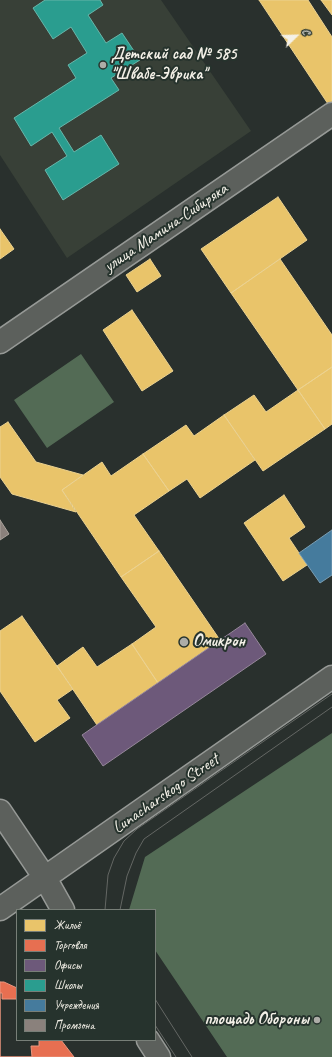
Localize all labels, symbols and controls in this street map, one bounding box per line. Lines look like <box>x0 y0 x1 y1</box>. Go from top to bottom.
north arrow <box>276 16 316 56</box>
text: С <box>300 26 315 37</box>
place label: Детский сад № 585 "Швабе-Эврика" <box>111 45 236 85</box>
marker: Детский сад № 585 "Швабе-Эврика" <box>98 60 108 70</box>
street label: улица Мамина-Сибиряка <box>100 179 232 277</box>
place label: Омикрон <box>193 632 245 652</box>
marker: Омикрон <box>178 636 190 648</box>
street label: Lunacharskogo Street <box>109 750 223 838</box>
legend <box>16 909 156 1041</box>
text: Жильё <box>54 917 80 933</box>
text: Торговля <box>54 937 87 953</box>
text: Офисы <box>54 957 81 973</box>
text: Школы <box>54 977 82 993</box>
text: Учреждения <box>54 997 99 1013</box>
place label: площадь Обороны <box>204 1010 309 1030</box>
marker: площадь Обороны <box>312 1015 322 1025</box>
text: Промзона <box>54 1017 94 1033</box>

